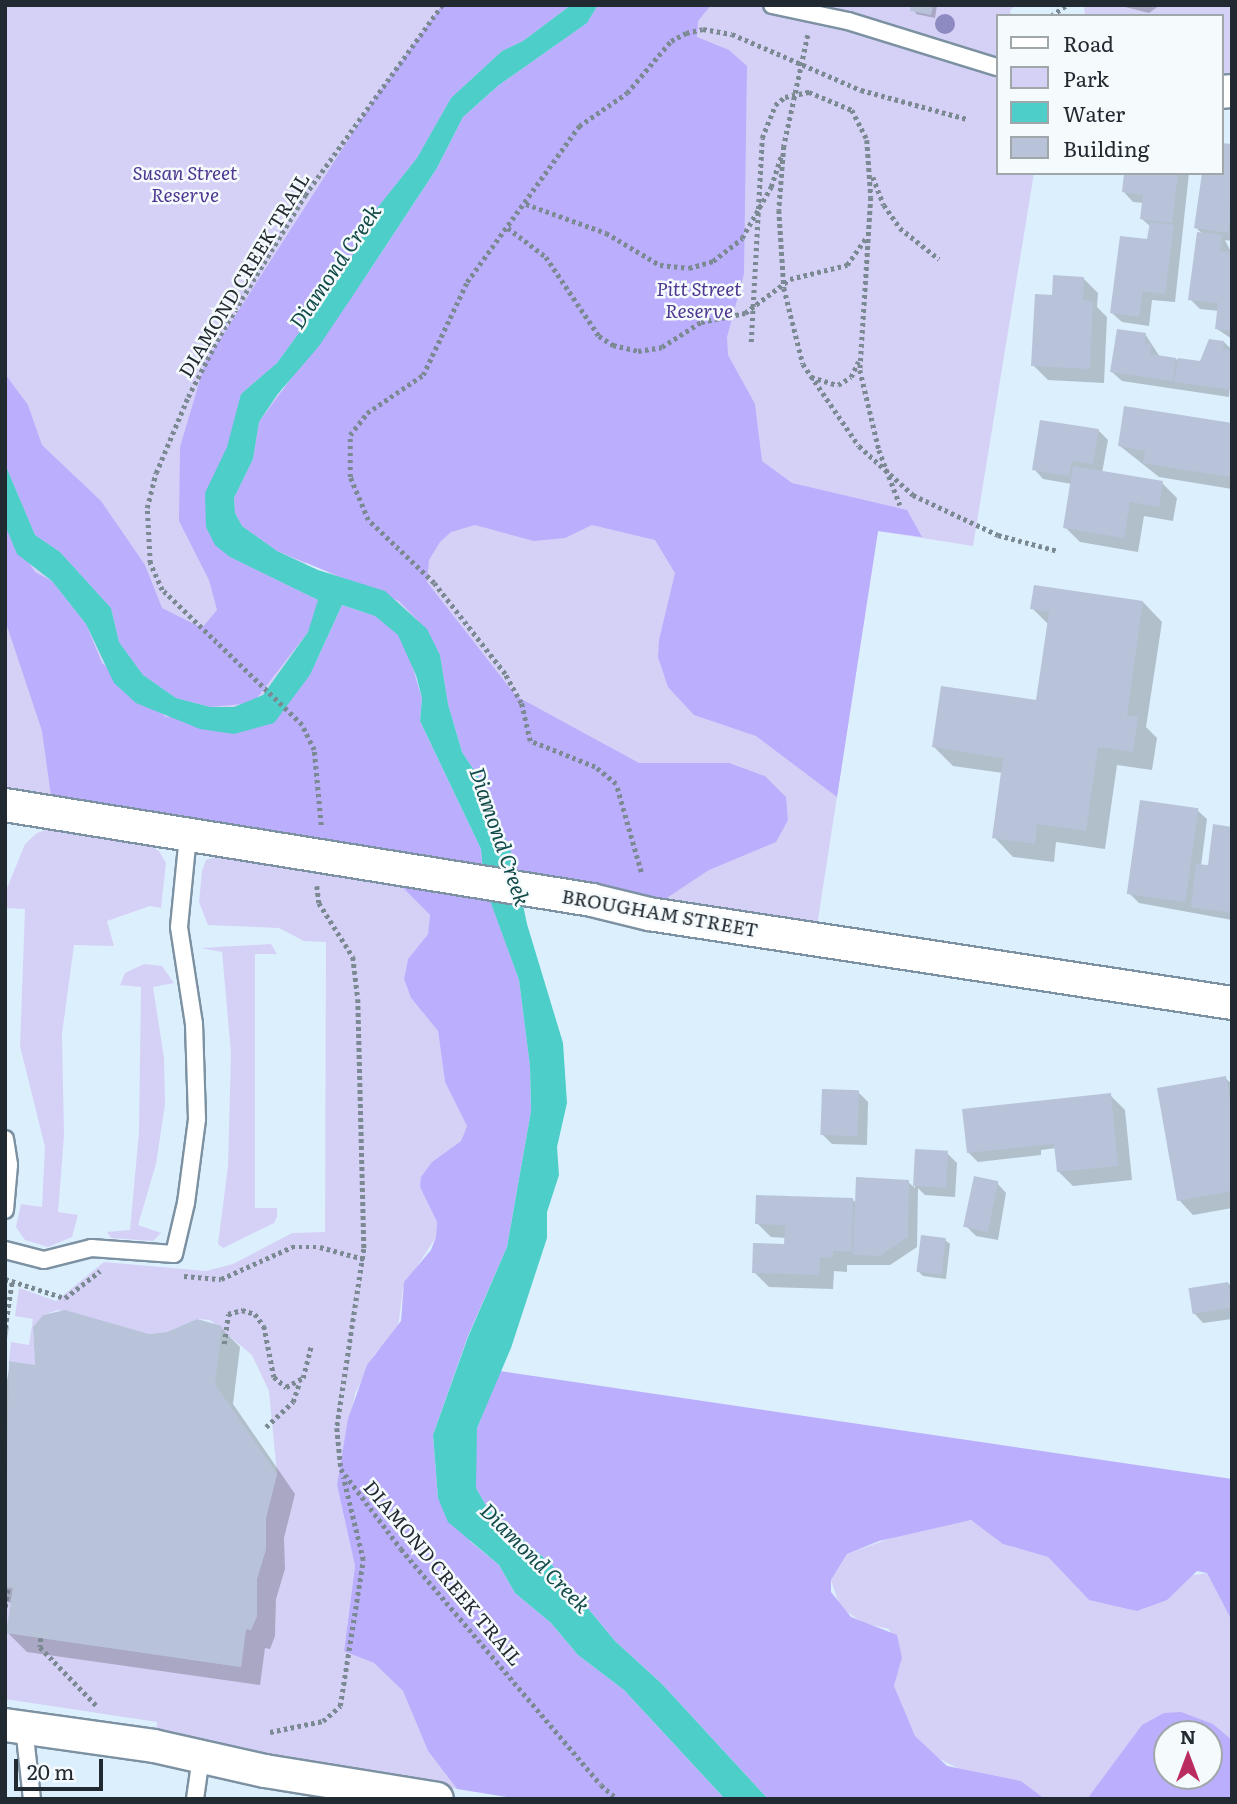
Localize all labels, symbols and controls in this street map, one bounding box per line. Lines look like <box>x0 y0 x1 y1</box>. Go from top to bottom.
legend <box>996 14 1223 175</box>
text: Road <box>1063 27 1114 58</box>
text: Park <box>1063 62 1109 93</box>
text: Water <box>1063 97 1125 128</box>
text: Building <box>1063 132 1149 163</box>
park label: Susan Street Reserve <box>133 162 237 206</box>
street label: DIAMOND CREEK TRAIL <box>174 169 314 381</box>
water label: Diamond Creek <box>283 199 385 333</box>
park label: Pitt Street Reserve <box>656 278 742 322</box>
water label: Diamond Creek <box>466 763 536 909</box>
street label: BROUGHAM STREET <box>560 884 760 942</box>
street label: DIAMOND CREEK TRAIL <box>359 1476 527 1670</box>
water label: Diamond Creek <box>476 1497 596 1617</box>
north arrow <box>1153 1720 1223 1790</box>
text: N <box>1180 1722 1196 1750</box>
scale bar <box>18 1744 107 1788</box>
text: 20 m <box>27 1755 74 1786</box>

